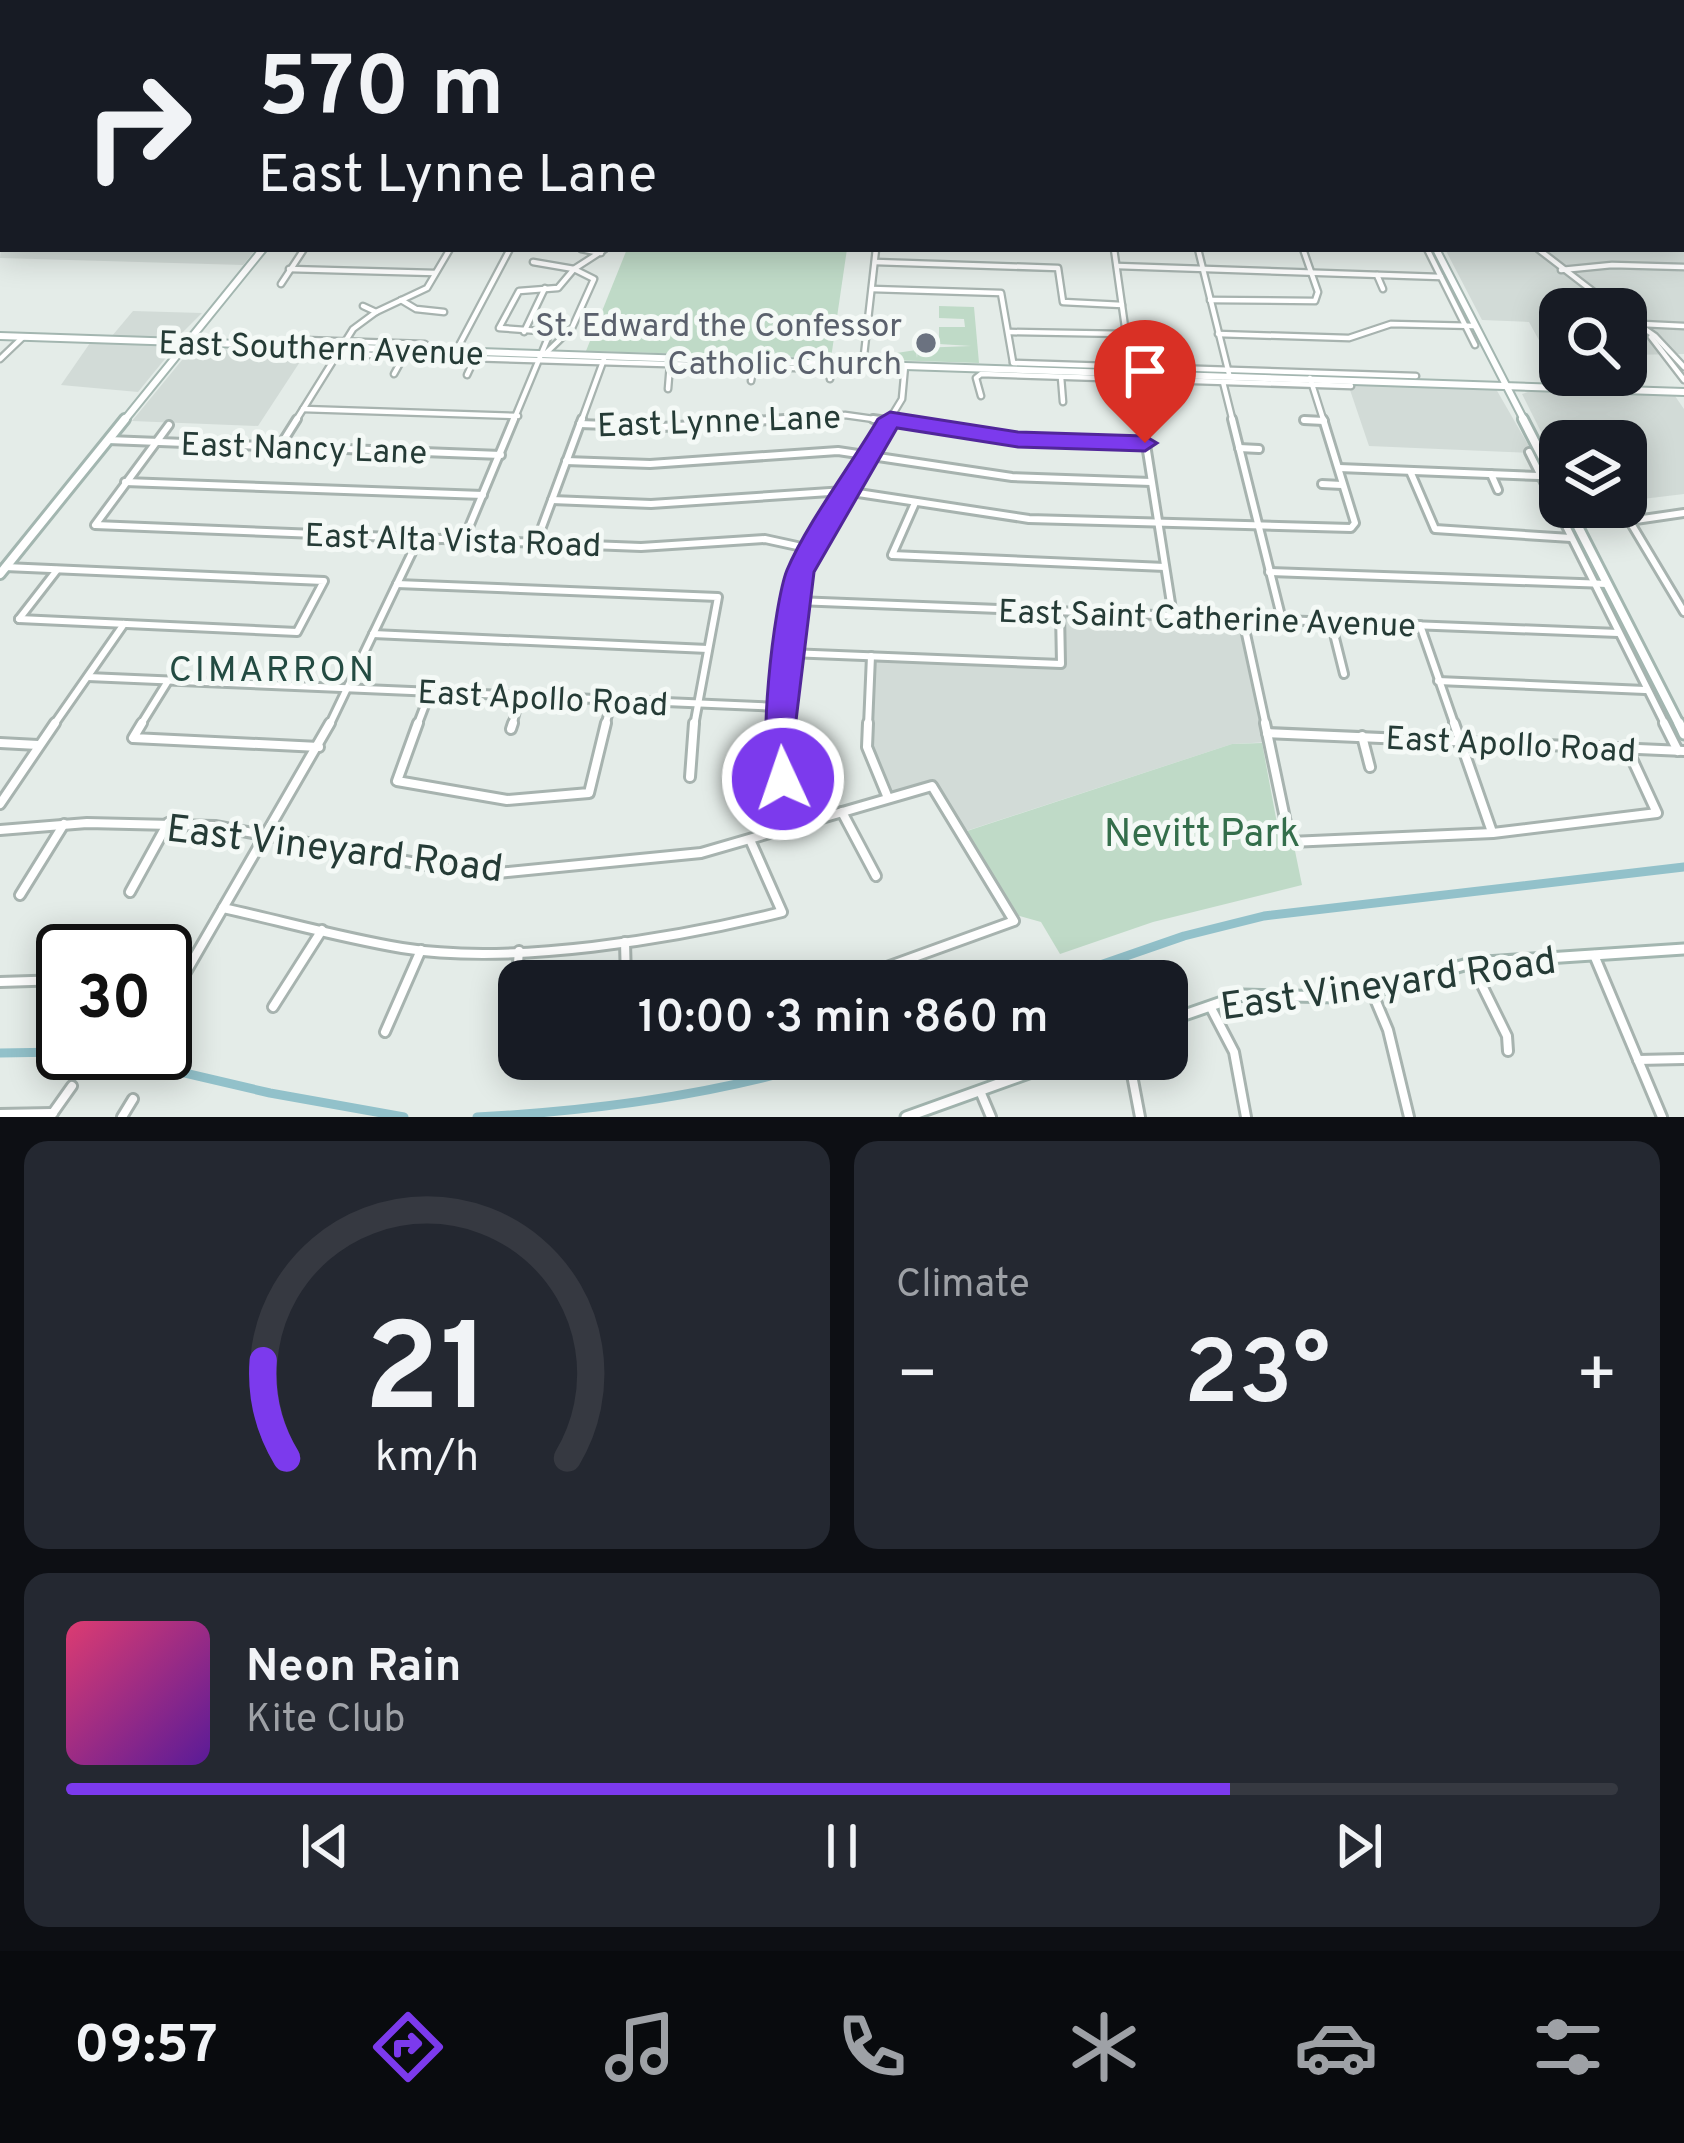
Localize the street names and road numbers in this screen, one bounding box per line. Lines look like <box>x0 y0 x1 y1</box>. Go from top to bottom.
street label: East Southern Avenue <box>157 324 484 378</box>
street label: East Lynne Lane <box>597 399 842 449</box>
street label: East Nancy Lane <box>180 426 428 476</box>
street label: East Alta Vista Road <box>304 517 602 569</box>
street label: East Saint Catherine Avenue <box>997 593 1416 649</box>
street label: East Apollo Road <box>416 673 669 729</box>
street label: East Apollo Road <box>1384 719 1637 775</box>
street label: East Vineyard Road <box>164 807 505 896</box>
street label: East Vineyard Road <box>1218 939 1560 1034</box>

